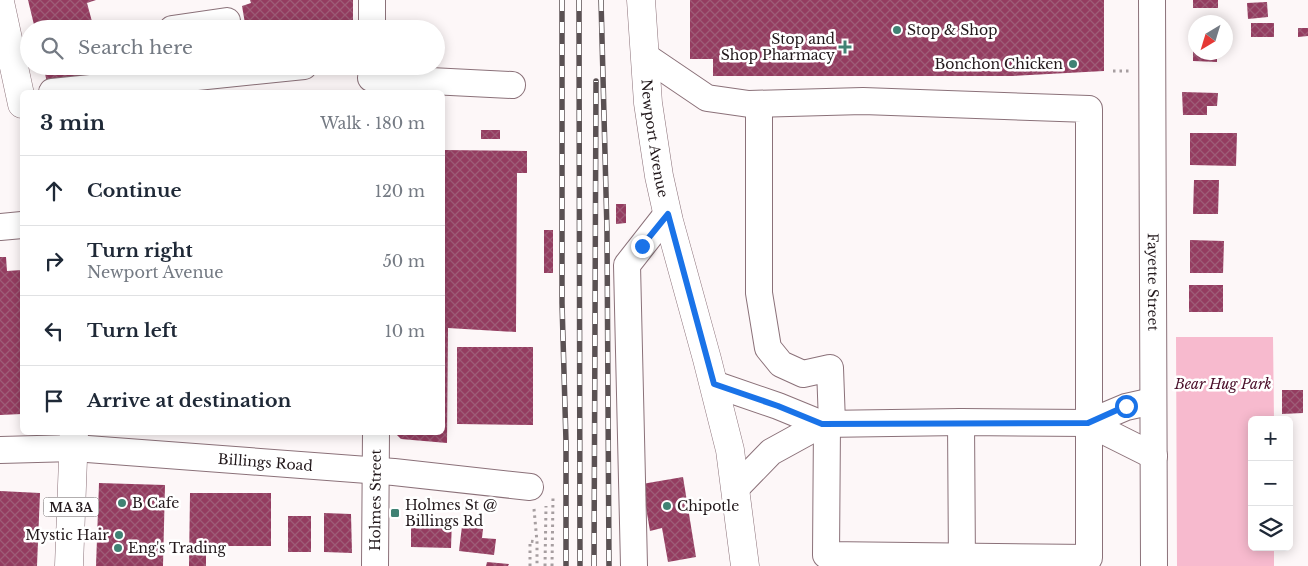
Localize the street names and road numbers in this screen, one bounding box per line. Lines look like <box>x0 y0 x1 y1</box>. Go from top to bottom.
street label: Newport Avenue <box>637 78 672 199</box>
street label: Fayette Street <box>1144 233 1162 332</box>
street label: Holmes Street <box>366 448 385 551</box>
street label: Billings Road <box>217 450 314 475</box>
road number: MA 3A <box>44 498 98 516</box>

